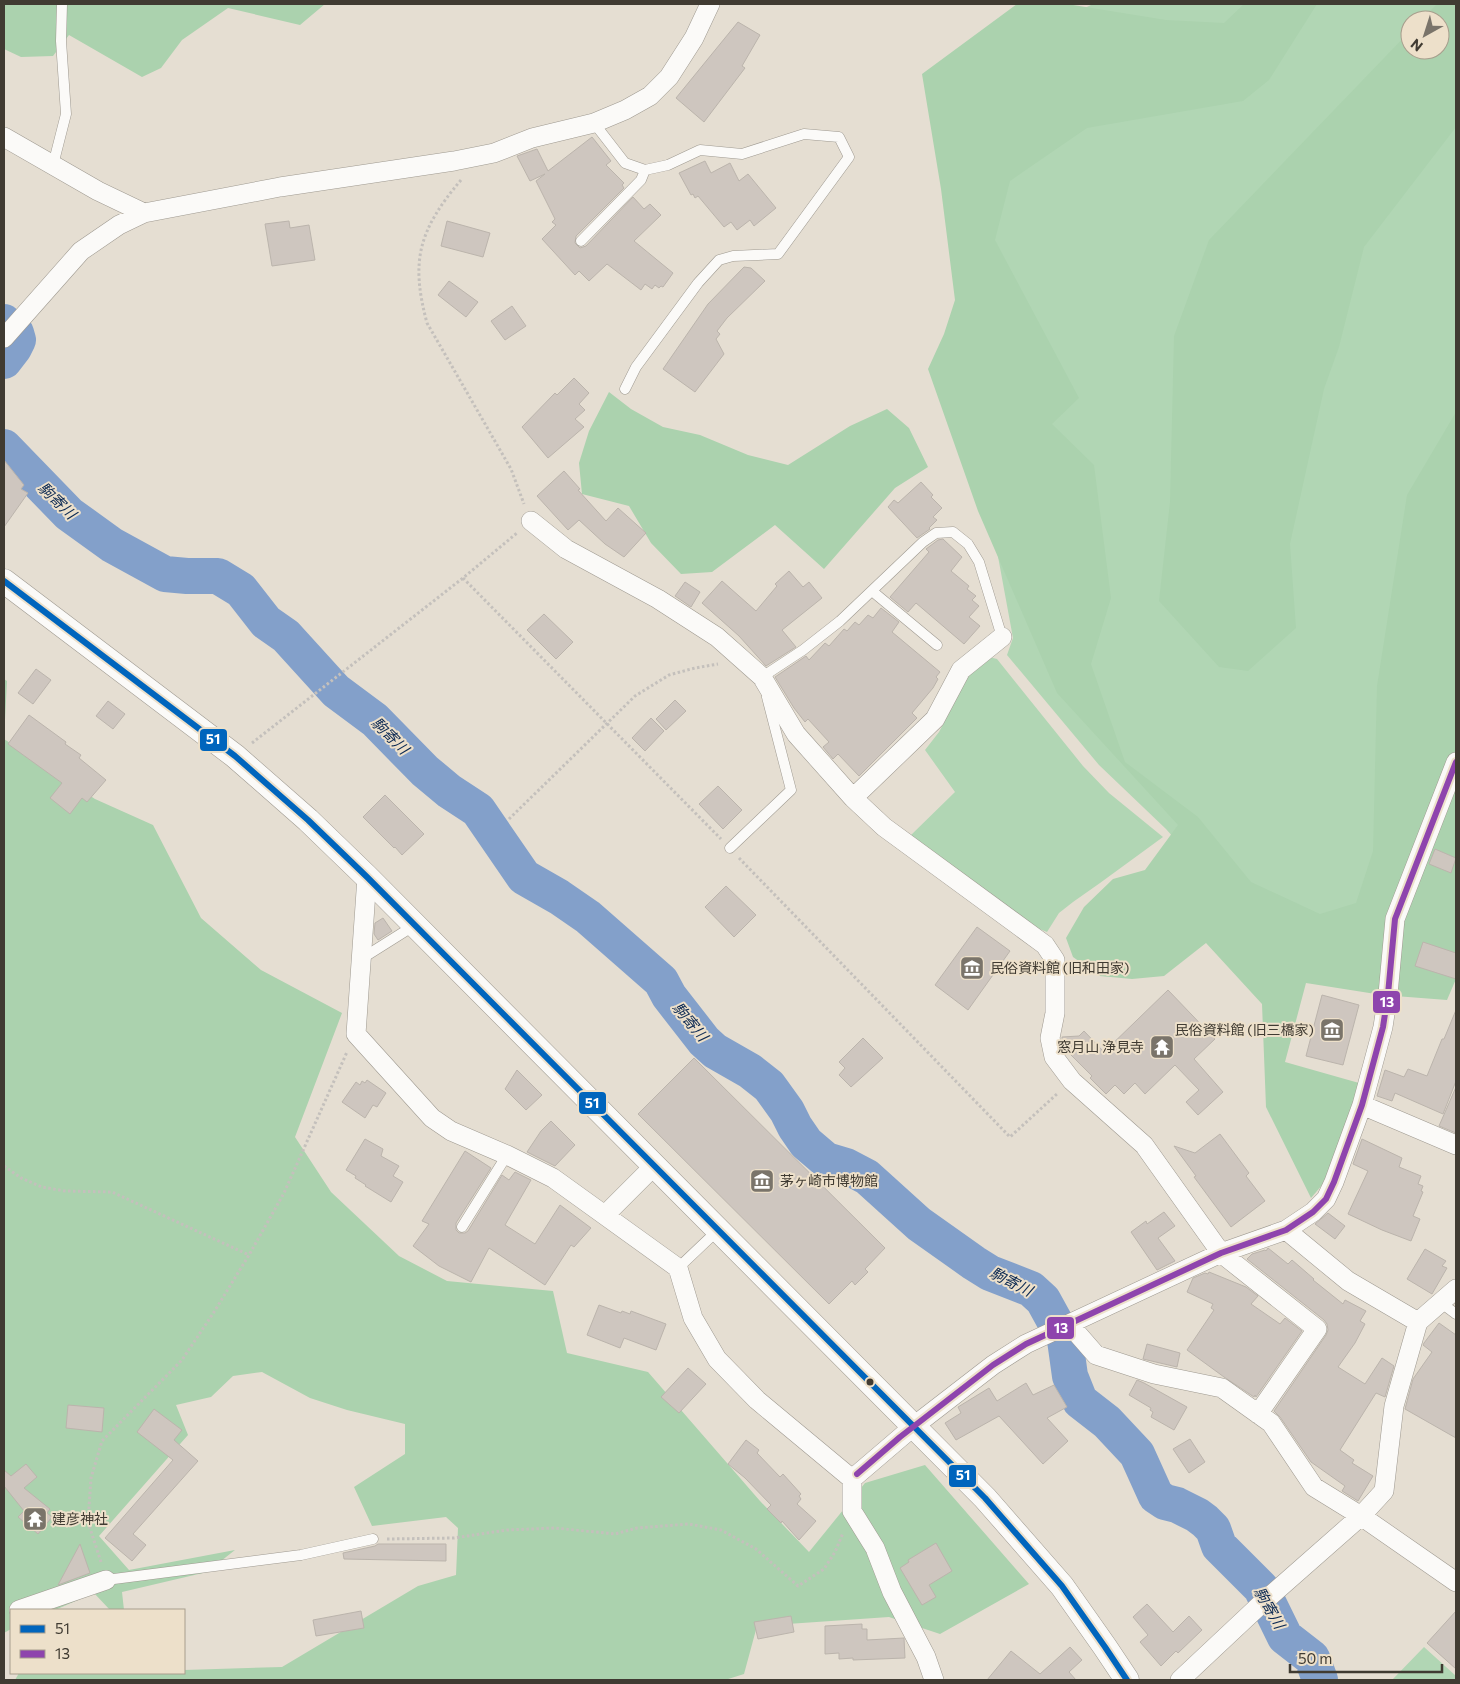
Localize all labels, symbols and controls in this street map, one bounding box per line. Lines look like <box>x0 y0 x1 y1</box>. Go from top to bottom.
north arrow <box>1400 10 1450 60</box>
text: N <box>1407 36 1426 55</box>
water label: 駒寄川 <box>35 478 82 524</box>
water label: 駒寄川 <box>368 713 414 759</box>
line badge: 51 <box>199 728 228 752</box>
text: 51 <box>206 730 220 747</box>
museum icon: 民俗資料館 (旧和田家) <box>959 955 985 981</box>
place label: 民俗資料館 (旧和田家) <box>990 959 1129 976</box>
line badge: 13 <box>1372 990 1401 1014</box>
text: 13 <box>1380 993 1394 1010</box>
water label: 駒寄川 <box>669 998 713 1046</box>
museum icon: 民俗資料館 (旧三橋家) <box>1319 1017 1345 1043</box>
place label: 民俗資料館 (旧三橋家) <box>1175 1021 1314 1038</box>
temple icon: 窓月山 浄見寺 <box>1149 1034 1175 1060</box>
place label: 窓月山 浄見寺 <box>1057 1038 1144 1055</box>
line badge: 51 <box>578 1091 607 1115</box>
text: 51 <box>585 1094 599 1111</box>
museum icon: 茅ヶ崎市博物館 <box>749 1168 775 1194</box>
place label: 茅ヶ崎市博物館 <box>780 1172 878 1189</box>
water label: 駒寄川 <box>987 1263 1037 1300</box>
line badge: 13 <box>1046 1316 1075 1340</box>
text: 13 <box>1054 1319 1068 1336</box>
unlabelled marker <box>865 1377 875 1387</box>
line badge: 51 <box>948 1464 977 1488</box>
text: 51 <box>956 1466 970 1483</box>
temple icon: 建彦神社 <box>22 1506 48 1532</box>
place label: 建彦神社 <box>52 1510 108 1527</box>
water label: 駒寄川 <box>1251 1584 1290 1633</box>
legend <box>10 1609 185 1674</box>
text: 51 <box>55 1619 70 1637</box>
scale bar <box>1290 1642 1442 1674</box>
text: 13 <box>55 1644 70 1662</box>
text: 50 m <box>1298 1649 1332 1667</box>

